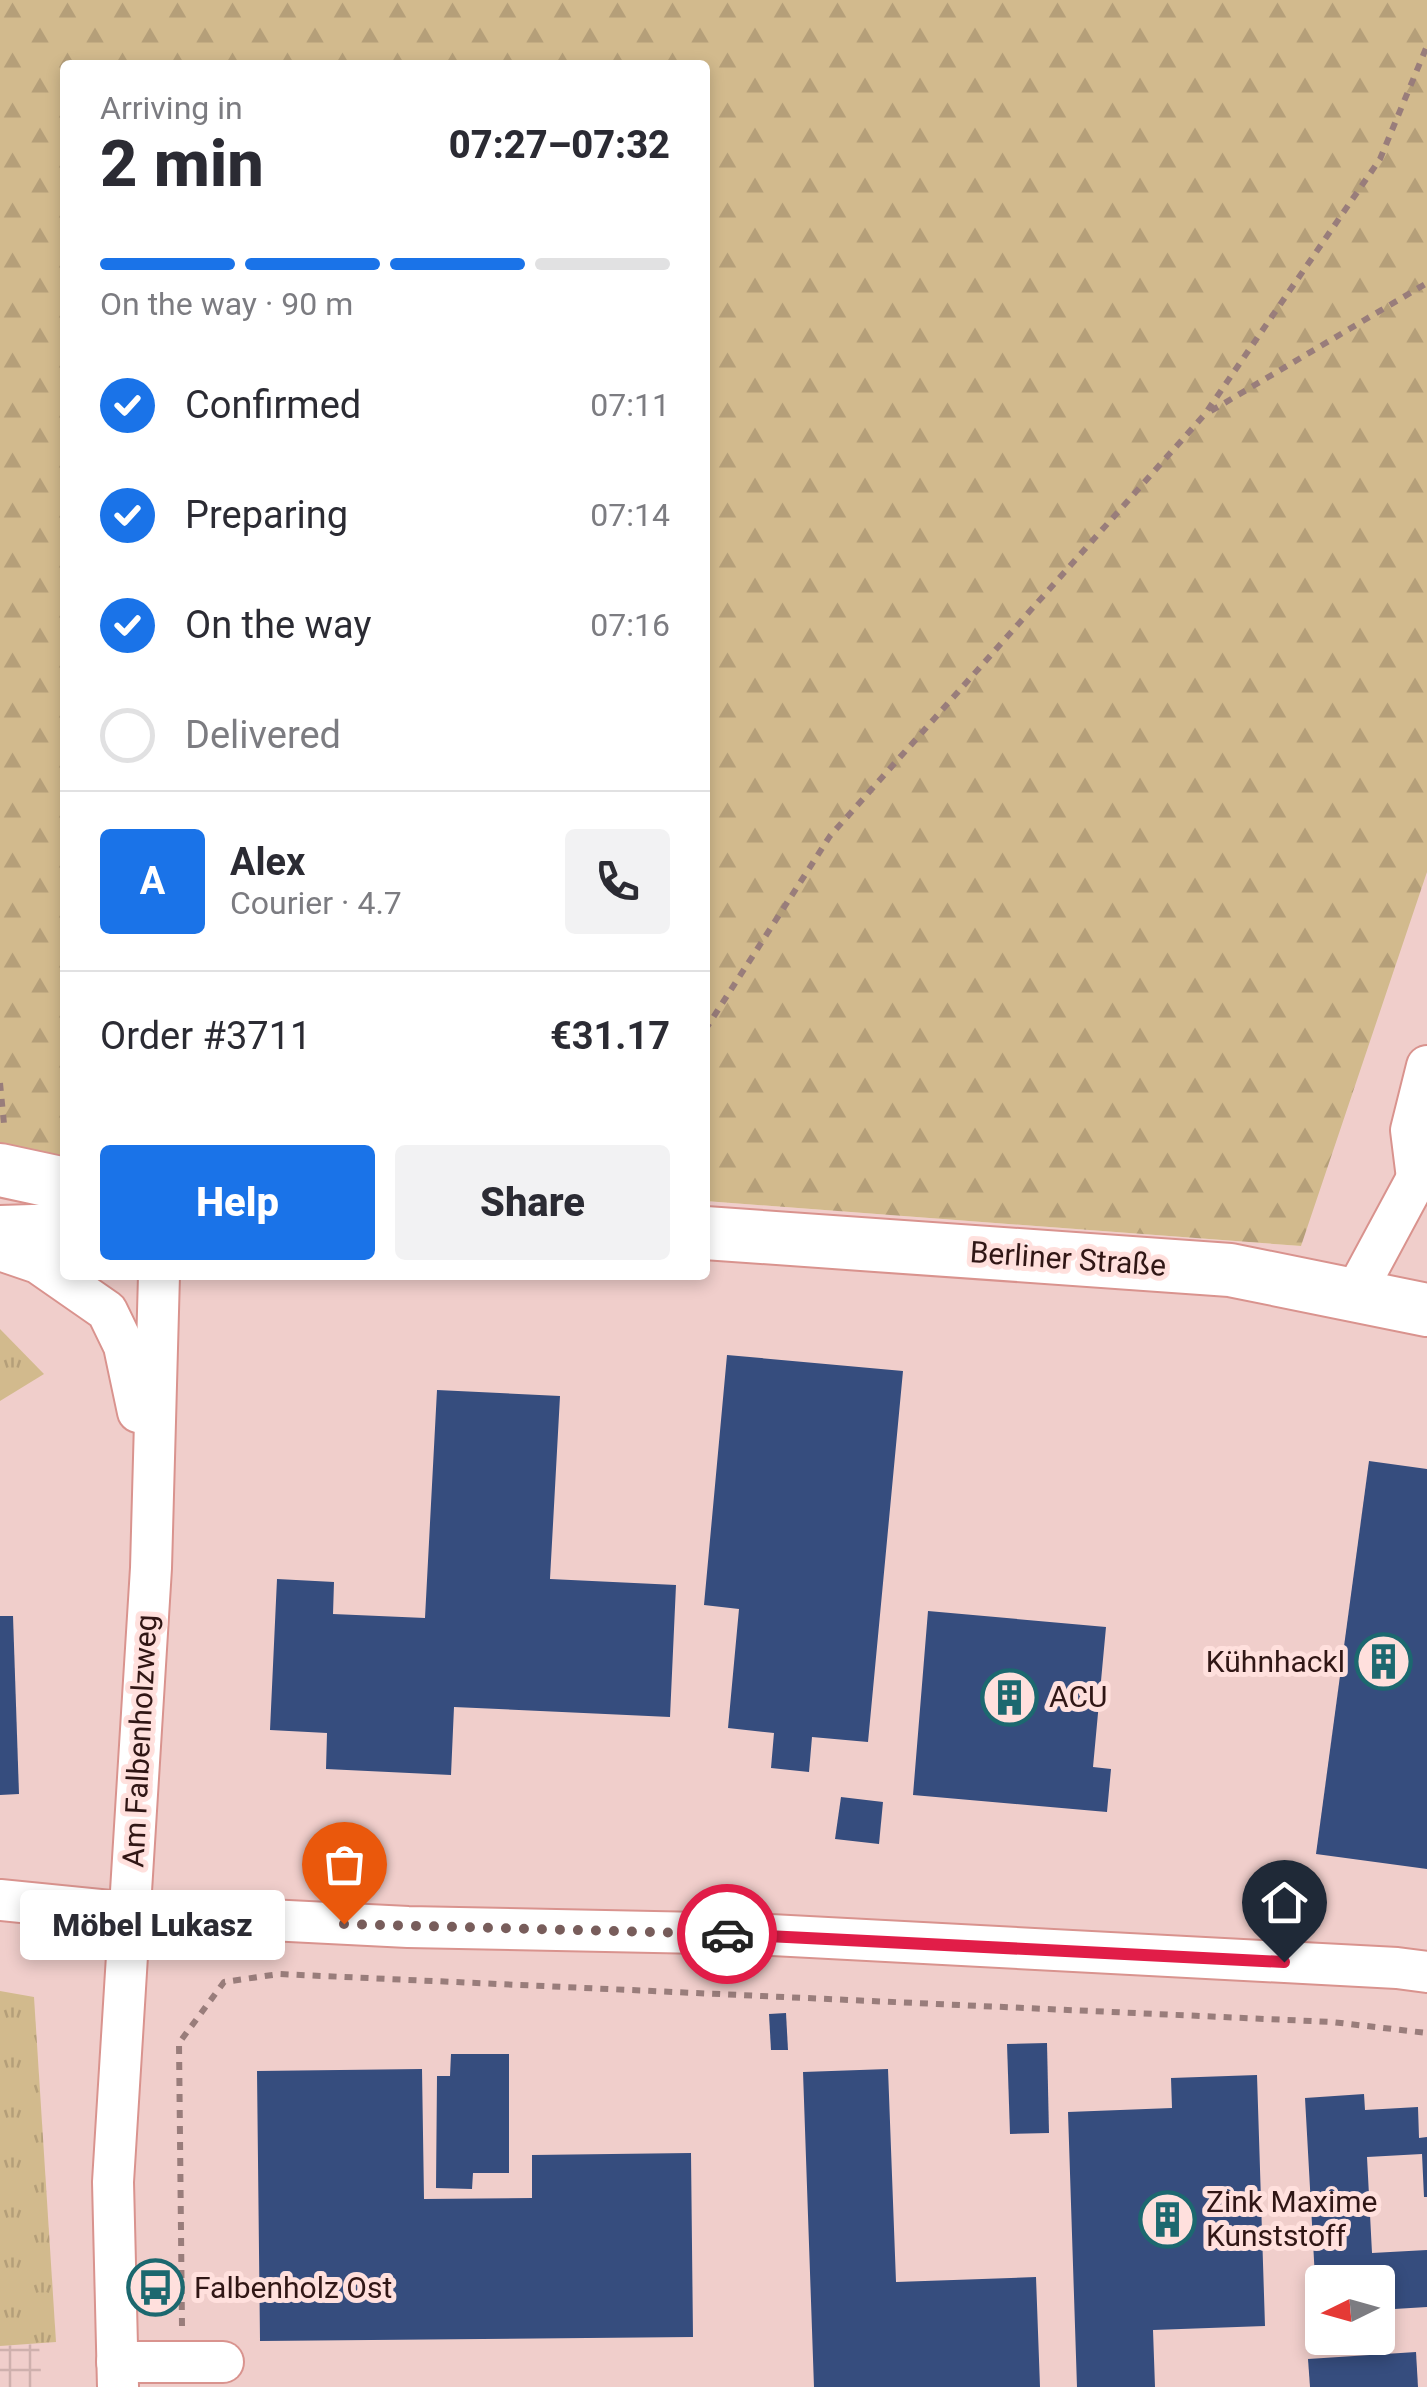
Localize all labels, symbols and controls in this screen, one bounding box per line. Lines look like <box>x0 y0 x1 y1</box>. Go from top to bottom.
text: Arriving in <box>100 89 243 127</box>
text: 07:27–07:32 <box>449 123 670 167</box>
text: 2 min <box>100 126 264 202</box>
text: On the way · 90 m <box>100 285 353 323</box>
icon: check <box>100 378 155 433</box>
text: Confirmed <box>185 383 361 427</box>
text: 07:11 <box>590 386 670 424</box>
icon: check <box>100 488 155 543</box>
text: Preparing <box>185 493 348 537</box>
text: 07:14 <box>590 496 670 534</box>
icon: check <box>100 598 155 653</box>
text: On the way <box>185 603 371 647</box>
text: 07:16 <box>590 606 670 644</box>
text: Delivered <box>185 713 341 757</box>
button: phone <box>565 829 670 934</box>
text: Alex <box>230 840 305 884</box>
text: A <box>140 859 165 903</box>
text: Courier · 4.7 <box>230 884 402 922</box>
text: Order #3711 <box>100 1014 311 1058</box>
text: €31.17 <box>550 1014 670 1058</box>
button: Help <box>100 1145 375 1260</box>
button: Share <box>395 1145 670 1260</box>
street label: Berliner Straße <box>969 1234 1167 1283</box>
street label: Am Falbenholzweg <box>115 1614 164 1868</box>
building icon: Kühnhackl <box>1354 1632 1414 1692</box>
place label: Kühnhackl <box>1206 1644 1345 1679</box>
building icon: ACU <box>980 1667 1040 1727</box>
place label: ACU <box>1049 1679 1107 1714</box>
pin <box>302 1822 387 1925</box>
icon: bag <box>317 1837 372 1892</box>
pin <box>1242 1860 1327 1963</box>
icon: home <box>1257 1875 1312 1930</box>
courier <box>677 1884 777 1984</box>
callout: Möbel Lukasz <box>19 1889 284 1959</box>
text: Möbel Lukasz <box>52 1906 253 1944</box>
icon: car <box>700 1907 755 1962</box>
place label: Zink Maxime Kunststoff <box>1206 2184 1377 2253</box>
building icon: Zink Maxime Kunststoff <box>1137 2189 1197 2249</box>
bus stop icon: Falbenholz Ost <box>125 2258 185 2318</box>
north arrow <box>1305 2265 1395 2355</box>
map controls <box>1305 2265 1395 2355</box>
place label: Falbenholz Ost <box>194 2270 392 2305</box>

